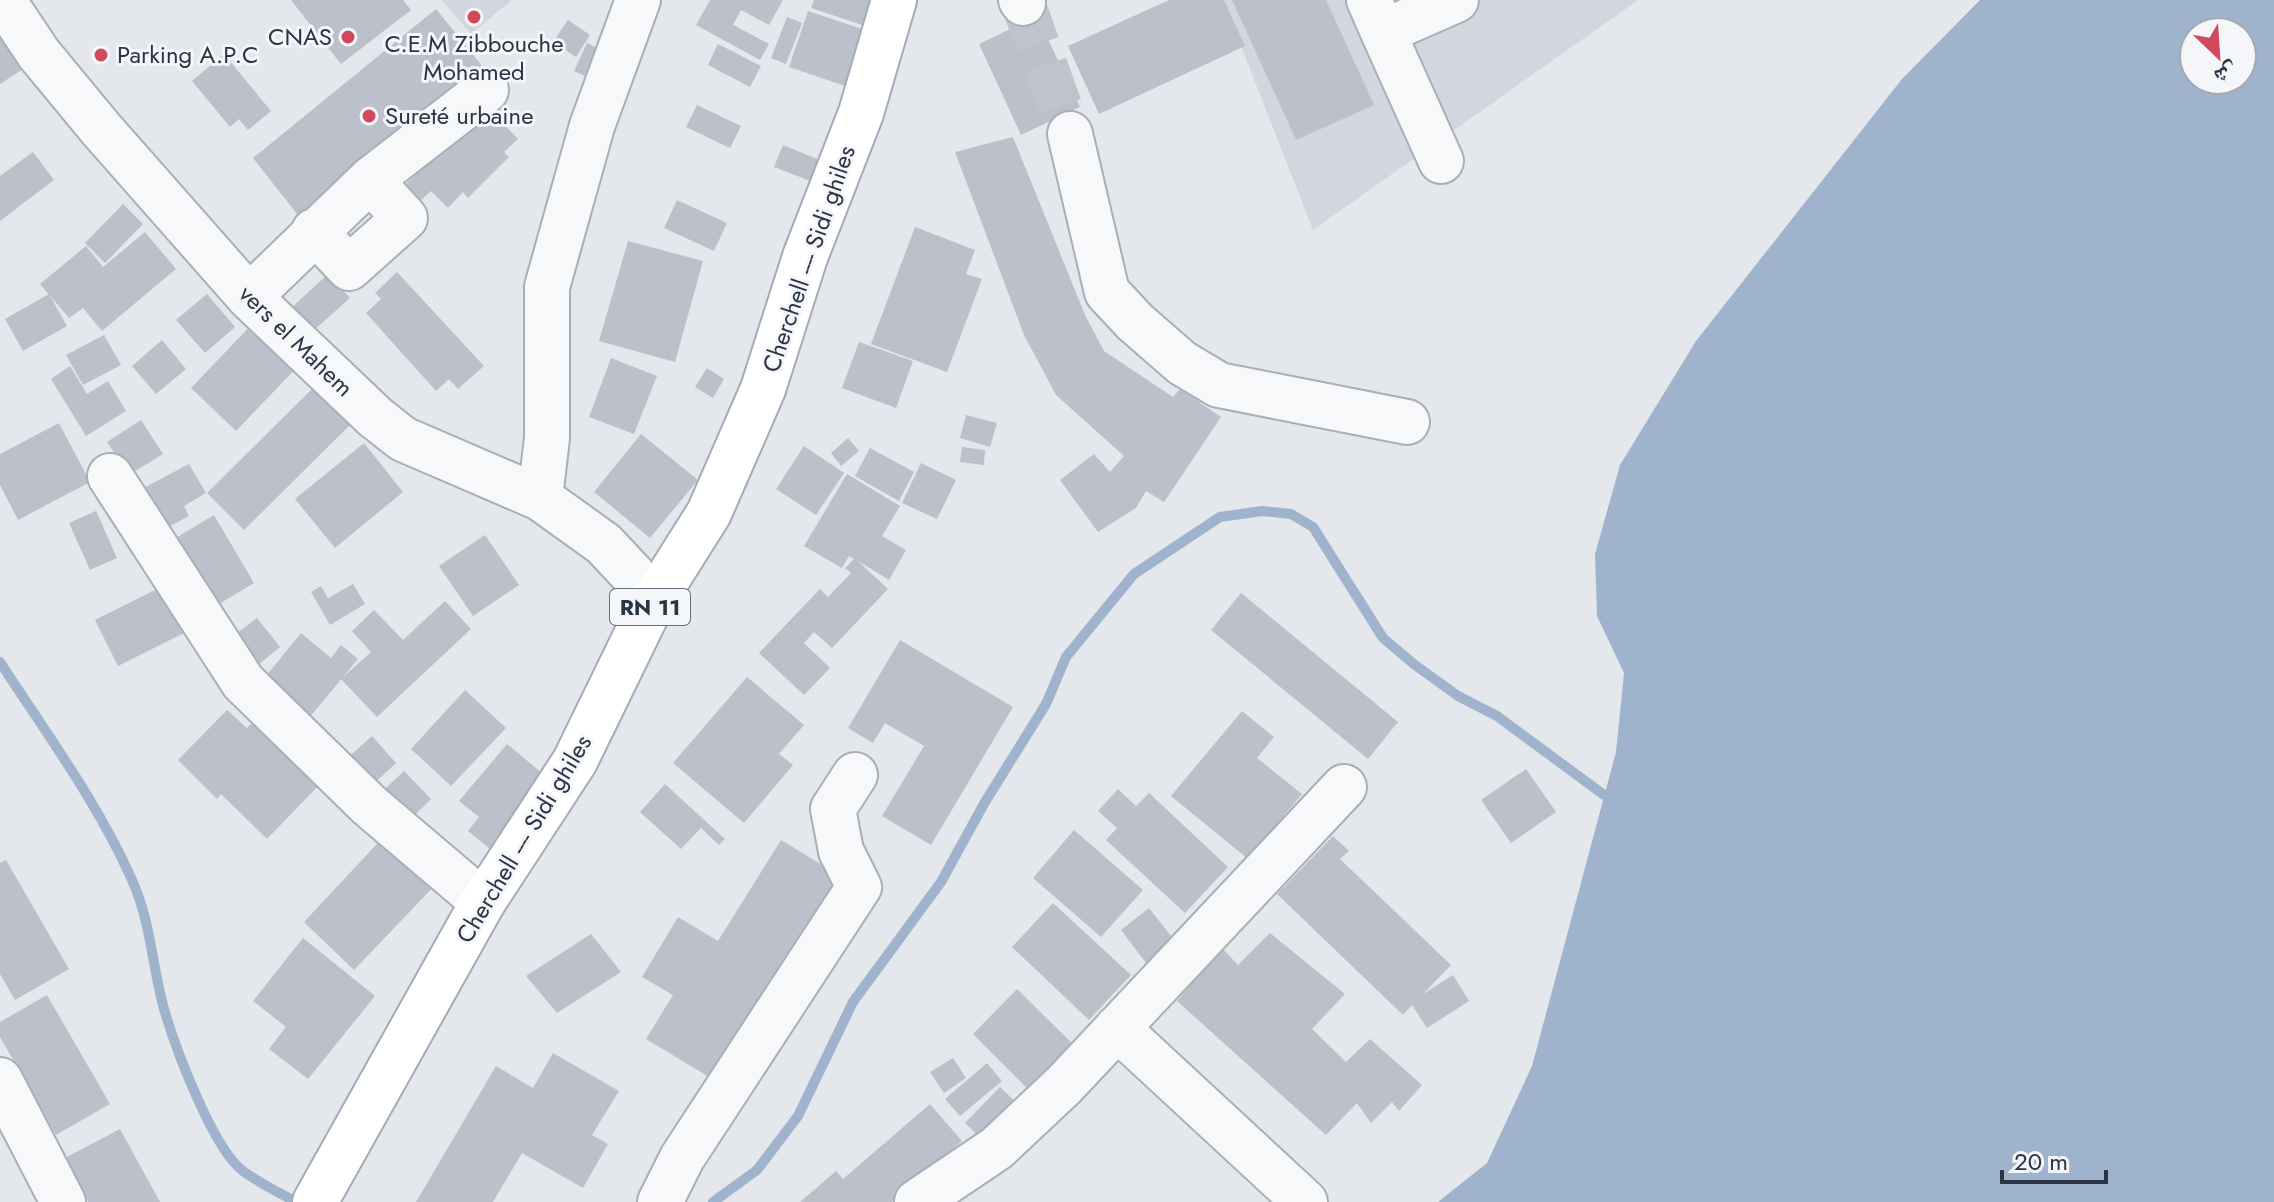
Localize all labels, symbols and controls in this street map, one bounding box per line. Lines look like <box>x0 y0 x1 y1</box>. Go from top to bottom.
marker: C.E.M Zibbouche Mohamed <box>465 8 483 26</box>
north arrow <box>2178 16 2258 96</box>
place label: CNAS <box>268 19 332 54</box>
place label: C.E.M Zibbouche Mohamed <box>384 26 564 89</box>
marker: CNAS <box>339 28 357 46</box>
place label: Parking A.P.C <box>117 37 258 72</box>
marker: Parking A.P.C <box>92 46 110 64</box>
text: ش <box>2209 55 2244 94</box>
place label: Sureté urbaine <box>385 98 534 133</box>
marker: Sureté urbaine <box>360 107 378 125</box>
street label: Cherchell ---- Sidi ghiles <box>753 141 864 377</box>
street label: vers el Mahem <box>231 277 362 404</box>
road number: RN 11 <box>610 589 690 625</box>
street label: Cherchell ---- Sidi ghiles <box>447 728 600 950</box>
scale bar <box>2002 1134 2106 1184</box>
text: 20 m <box>2014 1144 2068 1179</box>

